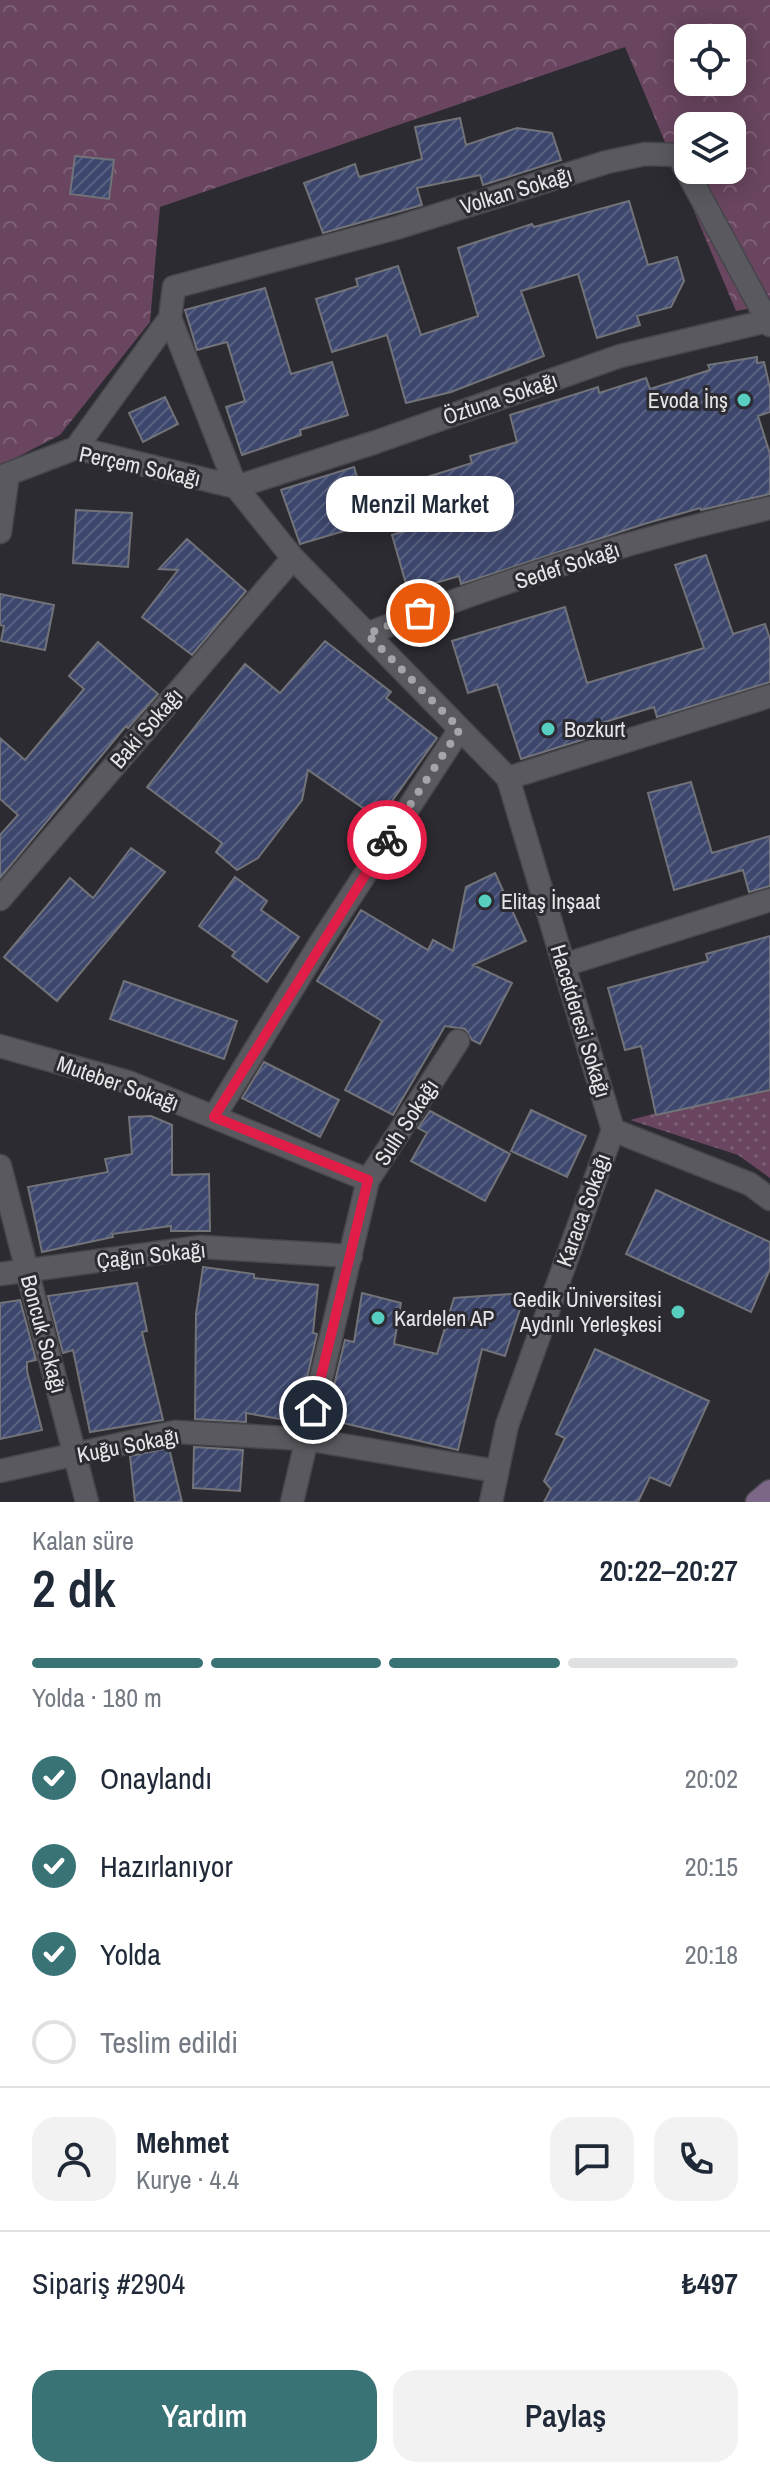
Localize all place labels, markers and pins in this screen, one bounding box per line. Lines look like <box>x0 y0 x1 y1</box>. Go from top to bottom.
place label: Evoda İnş <box>648 385 728 415</box>
marker: Evoda İnş <box>735 391 753 409</box>
callout: Menzil Market <box>326 477 514 533</box>
pin <box>386 579 454 647</box>
place label: Bozkurt <box>564 714 625 744</box>
marker: Bozkurt <box>539 720 557 738</box>
place label: Elitaş İnşaat <box>501 886 600 916</box>
marker: Elitaş İnşaat <box>476 892 494 910</box>
place label: Gedik Üniversitesi Aydınlı Yerleşkesi <box>513 1284 662 1339</box>
place label: Kardelen AP <box>394 1303 494 1333</box>
marker: Gedik Üniversitesi Aydınlı Yerleşkesi <box>669 1303 687 1321</box>
marker: Kardelen AP <box>369 1309 387 1327</box>
pin <box>279 1376 347 1444</box>

